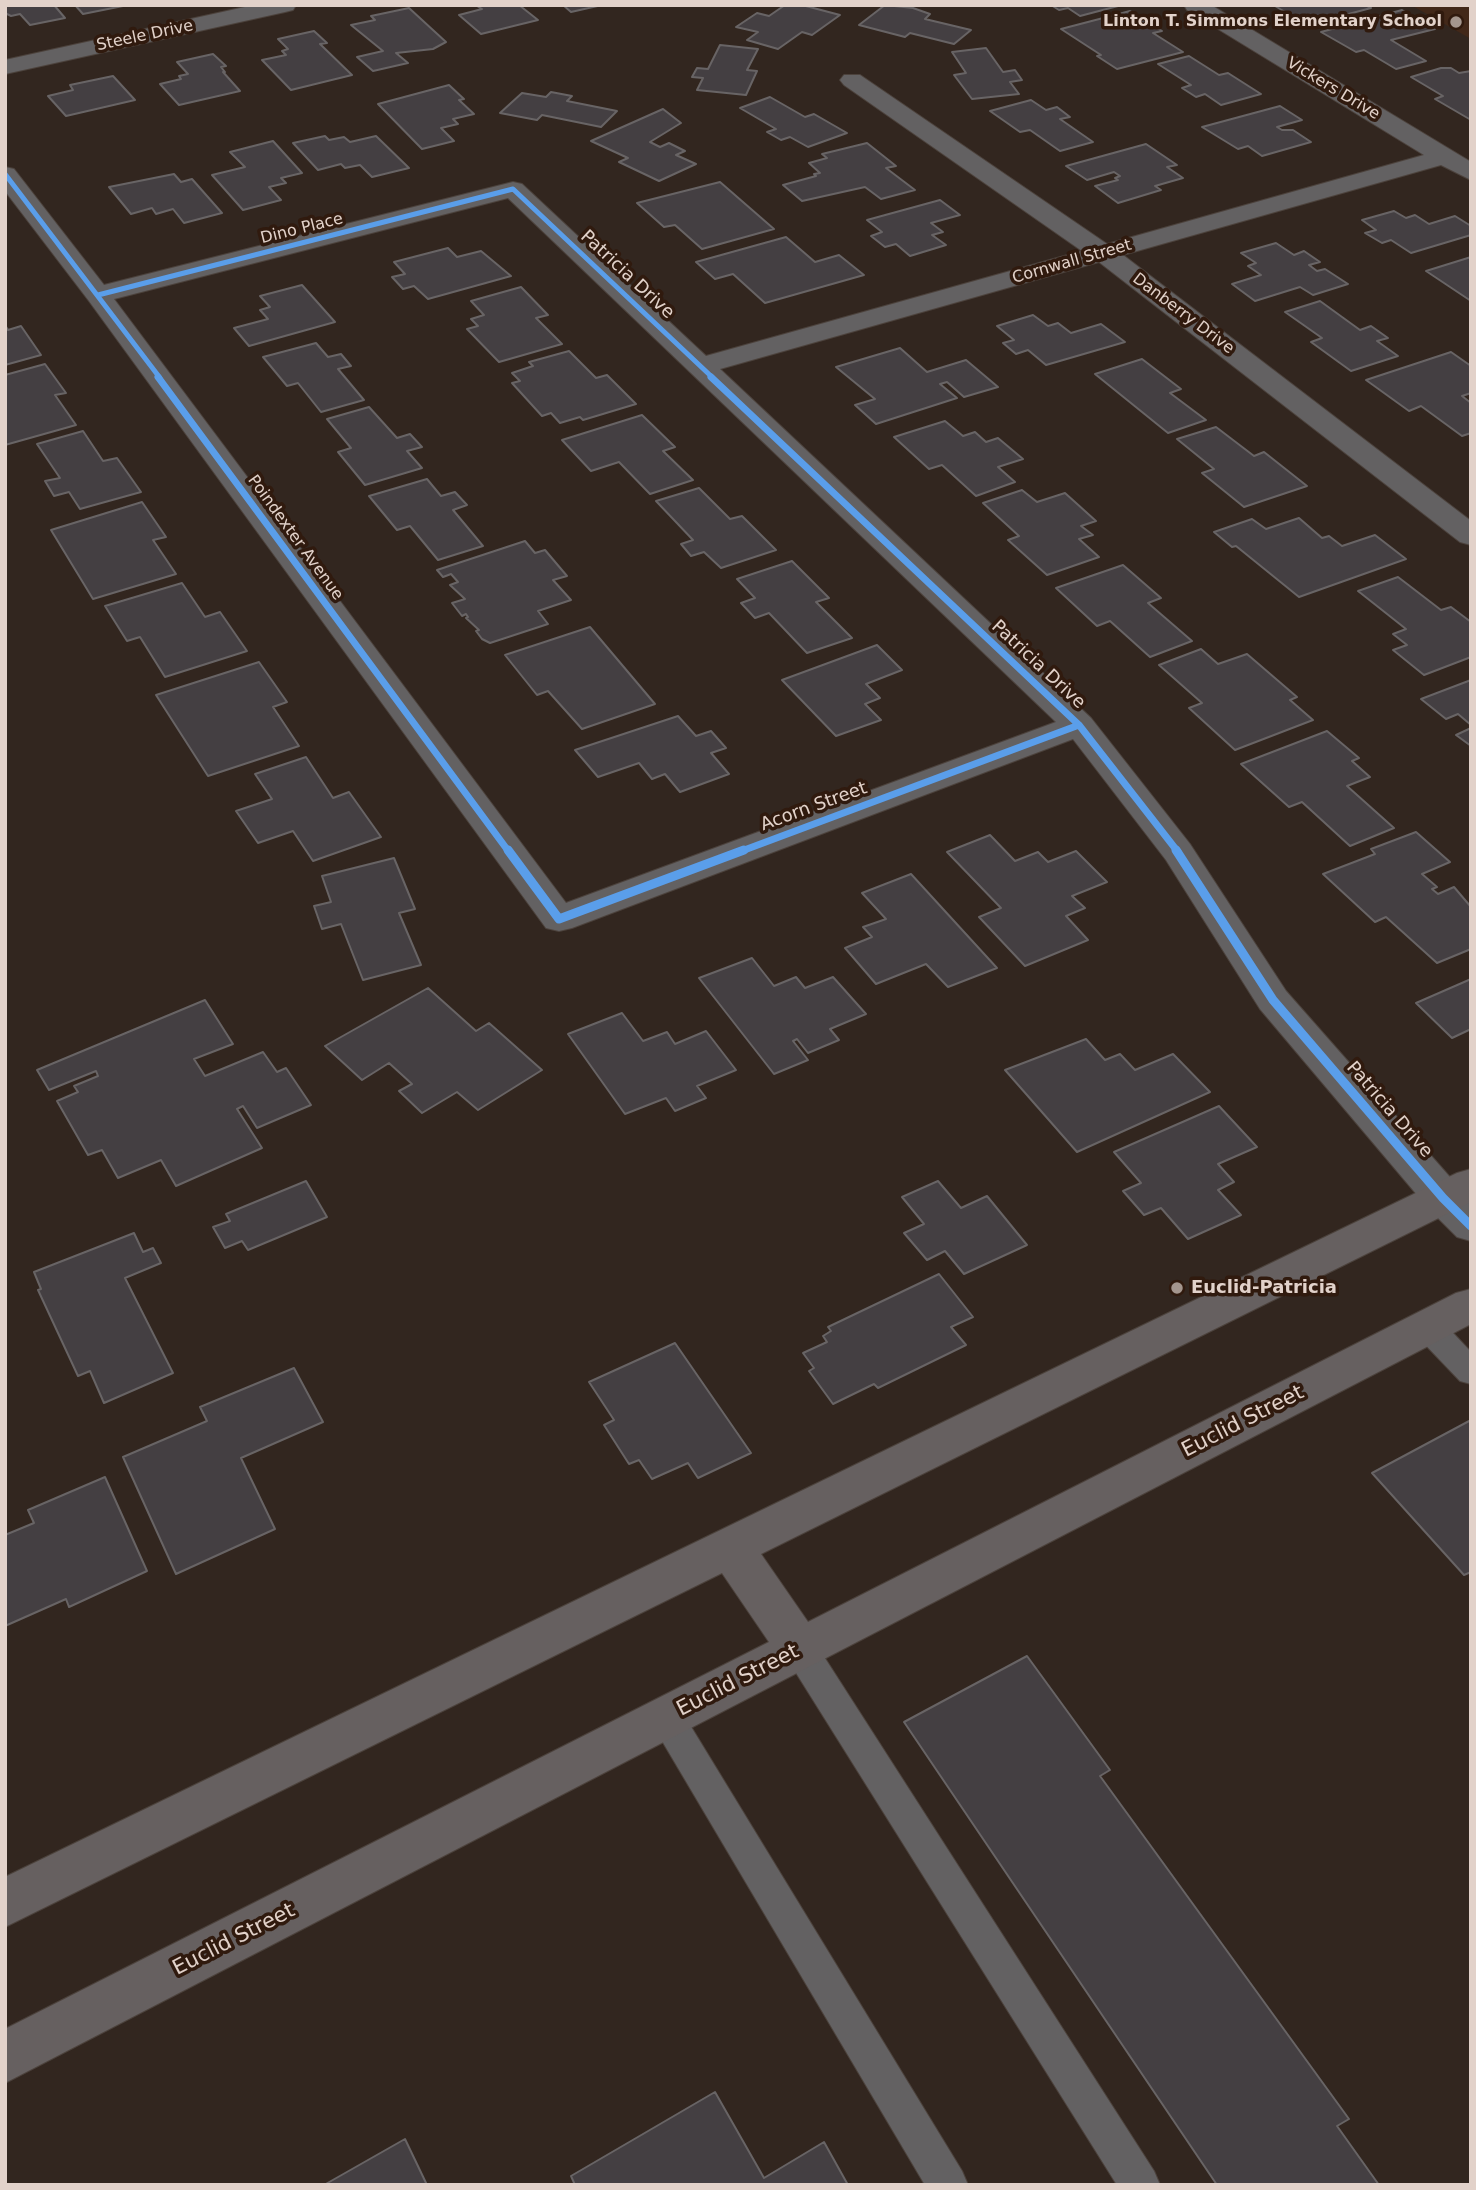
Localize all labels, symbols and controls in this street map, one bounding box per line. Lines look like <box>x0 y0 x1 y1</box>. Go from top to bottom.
place label: Linton T. Simmons Elementary School <box>1103 12 1442 32</box>
marker: Linton T. Simmons Elementary School <box>1448 14 1464 30</box>
street label: Steele Drive <box>95 16 195 56</box>
street label: Vickers Drive <box>1283 54 1383 124</box>
street label: Dino Place <box>259 209 345 249</box>
street label: Patricia Drive <box>576 226 678 324</box>
street label: Cornwall Street <box>1010 236 1134 288</box>
street label: Danberry Drive <box>1128 270 1238 358</box>
street label: Poindexter Avenue <box>243 472 347 604</box>
street label: Patricia Drive <box>987 616 1089 714</box>
street label: Acorn Street <box>758 778 870 836</box>
street label: Patricia Drive <box>1341 1058 1437 1162</box>
place label: Euclid-Patricia <box>1191 1277 1337 1299</box>
marker: Euclid-Patricia <box>1169 1280 1185 1296</box>
street label: Euclid Street <box>1178 1380 1308 1464</box>
street label: Euclid Street <box>673 1639 803 1723</box>
street label: Euclid Street <box>169 1898 299 1982</box>

